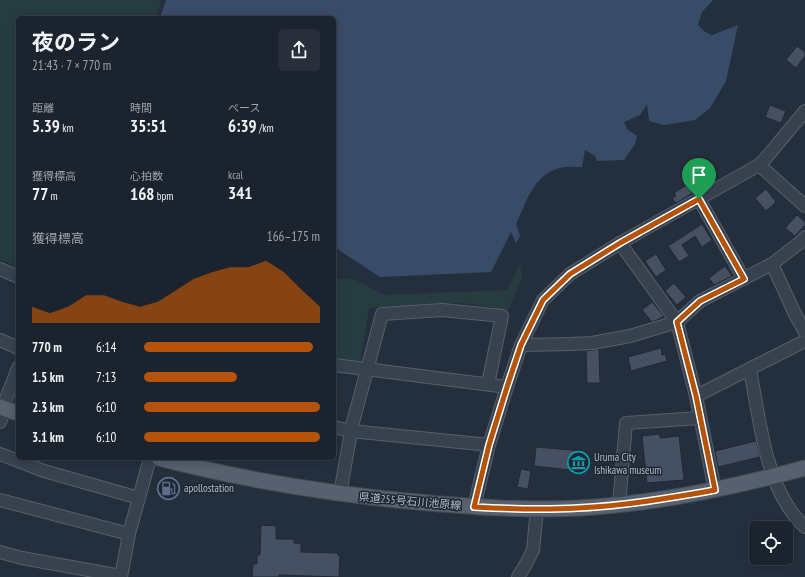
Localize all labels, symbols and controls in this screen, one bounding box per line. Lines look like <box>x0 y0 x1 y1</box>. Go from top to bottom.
text: 夜のラン <box>32 28 120 56</box>
button: share <box>278 29 320 71</box>
text: 21:43 · 7 × 770 m <box>32 57 111 74</box>
text: 距離 <box>32 101 54 115</box>
text: 時間 <box>130 101 152 115</box>
text: ペース <box>228 101 260 115</box>
text: 5.39 <box>32 115 60 137</box>
text: 35:51 <box>130 115 167 137</box>
text: 6:39 <box>228 115 257 137</box>
text: km <box>60 121 74 135</box>
text: /km <box>257 121 274 135</box>
pin <box>682 158 716 199</box>
icon: arrive <box>688 164 710 186</box>
text: kcal <box>228 168 243 182</box>
text: 獲得標高 <box>32 169 76 183</box>
text: 心拍数 <box>130 169 163 183</box>
text: 341 <box>228 182 252 204</box>
text: 77 <box>32 183 48 205</box>
text: 168 <box>130 183 154 205</box>
text: m <box>48 189 58 203</box>
text: bpm <box>154 189 173 203</box>
text: 166–175 m <box>267 228 320 245</box>
text: 獲得標高 <box>32 230 84 247</box>
text: 770 m <box>32 339 62 356</box>
text: 6:14 <box>96 339 116 356</box>
text: 1.5 km <box>32 369 64 386</box>
text: 7:13 <box>96 369 116 386</box>
text: 2.3 km <box>32 399 64 416</box>
text: 6:10 <box>96 399 116 416</box>
text: 3.1 km <box>32 429 64 446</box>
text: 6:10 <box>96 429 116 446</box>
museum icon: Uruma City Ishikawa museum <box>566 450 592 476</box>
place label: Uruma City Ishikawa museum <box>594 450 662 477</box>
fuel station icon: apollostation <box>156 475 182 501</box>
place label: apollostation <box>184 481 234 495</box>
street label: 県道255号石川池原線 <box>358 490 462 512</box>
map controls <box>749 521 793 565</box>
button: locate <box>749 521 793 565</box>

